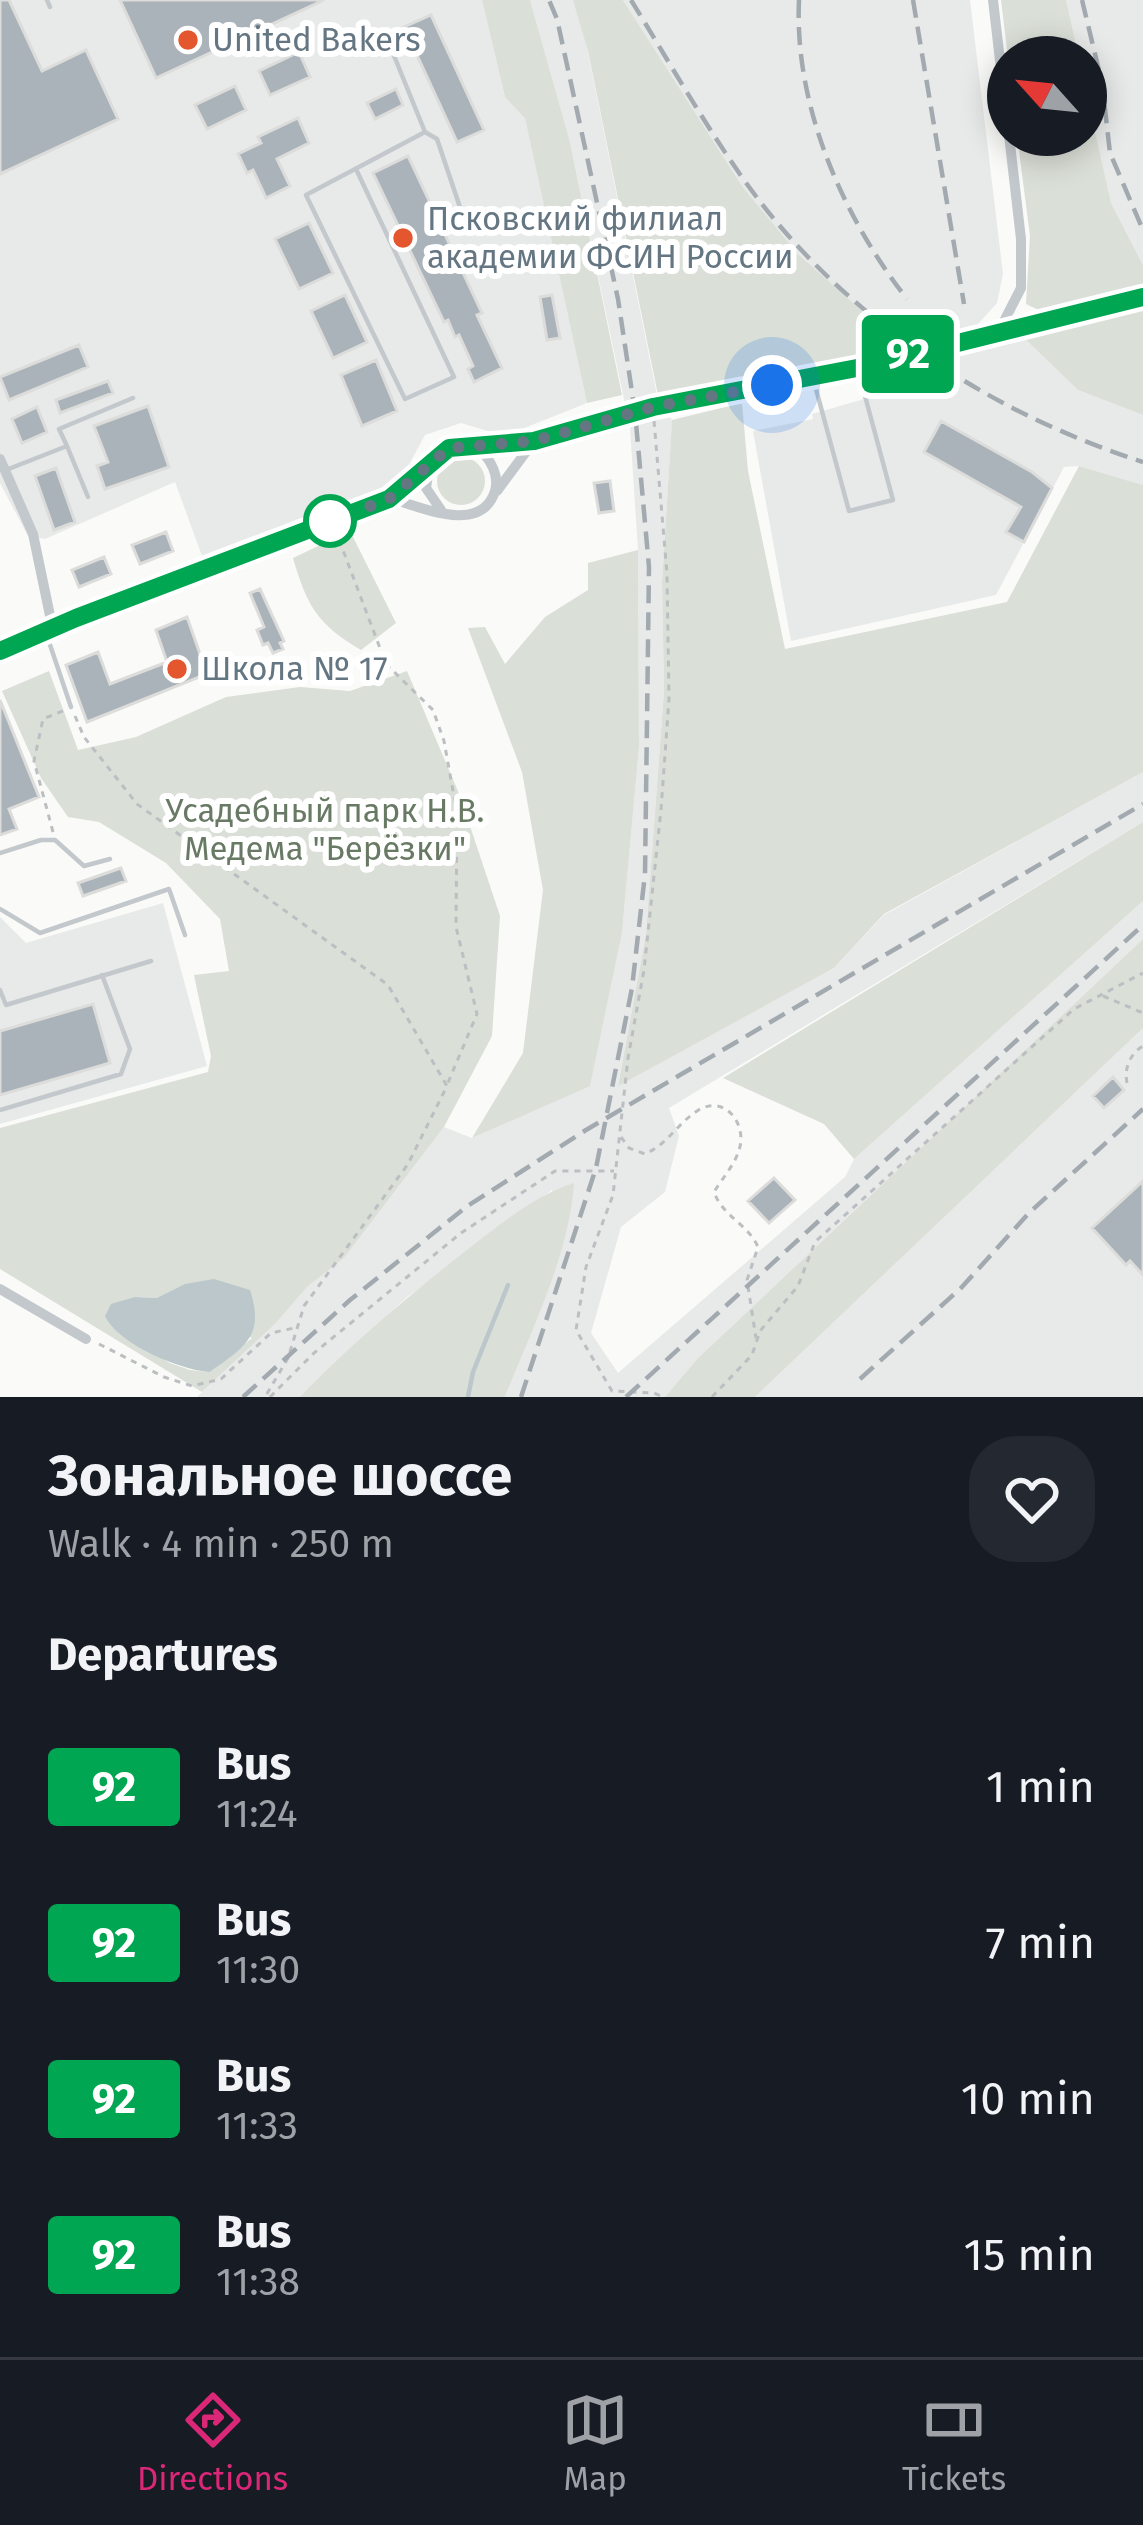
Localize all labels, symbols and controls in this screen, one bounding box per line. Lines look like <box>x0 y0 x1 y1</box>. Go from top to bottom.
place label: United Bakers <box>212 20 421 60</box>
marker: United Bakers <box>175 27 201 53</box>
north arrow <box>987 36 1107 156</box>
map controls <box>987 36 1107 156</box>
place label: Псковский филиал академии ФСИН России <box>427 199 794 277</box>
marker: Псковский филиал академии ФСИН России <box>390 225 416 251</box>
line badge: 92 <box>854 315 962 393</box>
text: 92 <box>886 329 930 379</box>
your location <box>742 355 802 415</box>
unlabelled marker <box>305 496 355 546</box>
place label: Школа № 17 <box>201 649 388 689</box>
marker: Школа № 17 <box>164 656 190 682</box>
park label: Усадебный парк Н.В. Медема "Берёзки" <box>166 791 484 869</box>
button: heart <box>969 1436 1095 1562</box>
text: Зональное шоссе <box>48 1442 512 1510</box>
text: Walk · 4 min · 250 m <box>48 1521 394 1567</box>
text: Departures <box>48 1628 278 1682</box>
text: Bus <box>216 1737 291 1791</box>
text: 1 min <box>986 1760 1095 1814</box>
text: 92 <box>92 1762 136 1812</box>
text: 11:24 <box>216 1791 298 1837</box>
text: Bus <box>216 1893 291 1947</box>
text: 7 min <box>985 1916 1095 1970</box>
text: 92 <box>92 1918 136 1968</box>
text: 11:30 <box>216 1947 300 1993</box>
text: Bus <box>216 2049 291 2103</box>
text: 10 min <box>961 2072 1095 2126</box>
text: 92 <box>92 2074 136 2124</box>
text: 11:33 <box>216 2103 298 2149</box>
text: Bus <box>216 2205 291 2259</box>
text: 15 min <box>963 2228 1095 2282</box>
text: 92 <box>92 2230 136 2280</box>
text: 11:38 <box>216 2259 300 2305</box>
tab: Directions <box>137 2387 288 2499</box>
tab: Map <box>562 2387 628 2499</box>
tab: Tickets <box>902 2387 1006 2499</box>

